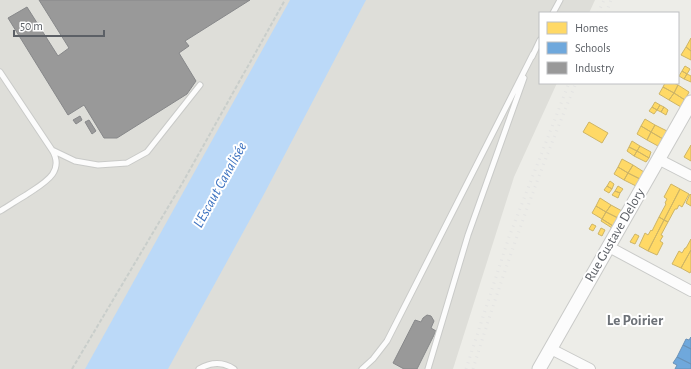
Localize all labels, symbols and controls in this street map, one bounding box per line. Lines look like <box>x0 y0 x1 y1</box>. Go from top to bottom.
scale bar <box>14 12 104 38</box>
legend <box>539 12 679 84</box>
text: 50 m <box>20 20 43 32</box>
text: Homes <box>575 22 608 34</box>
text: Schools <box>575 42 610 54</box>
text: Industry <box>575 62 614 75</box>
water label: L'Escaut Canalisée <box>190 140 250 230</box>
street label: Rue Gustave Delory <box>583 186 647 284</box>
district label: Le Poirier <box>607 313 664 328</box>

